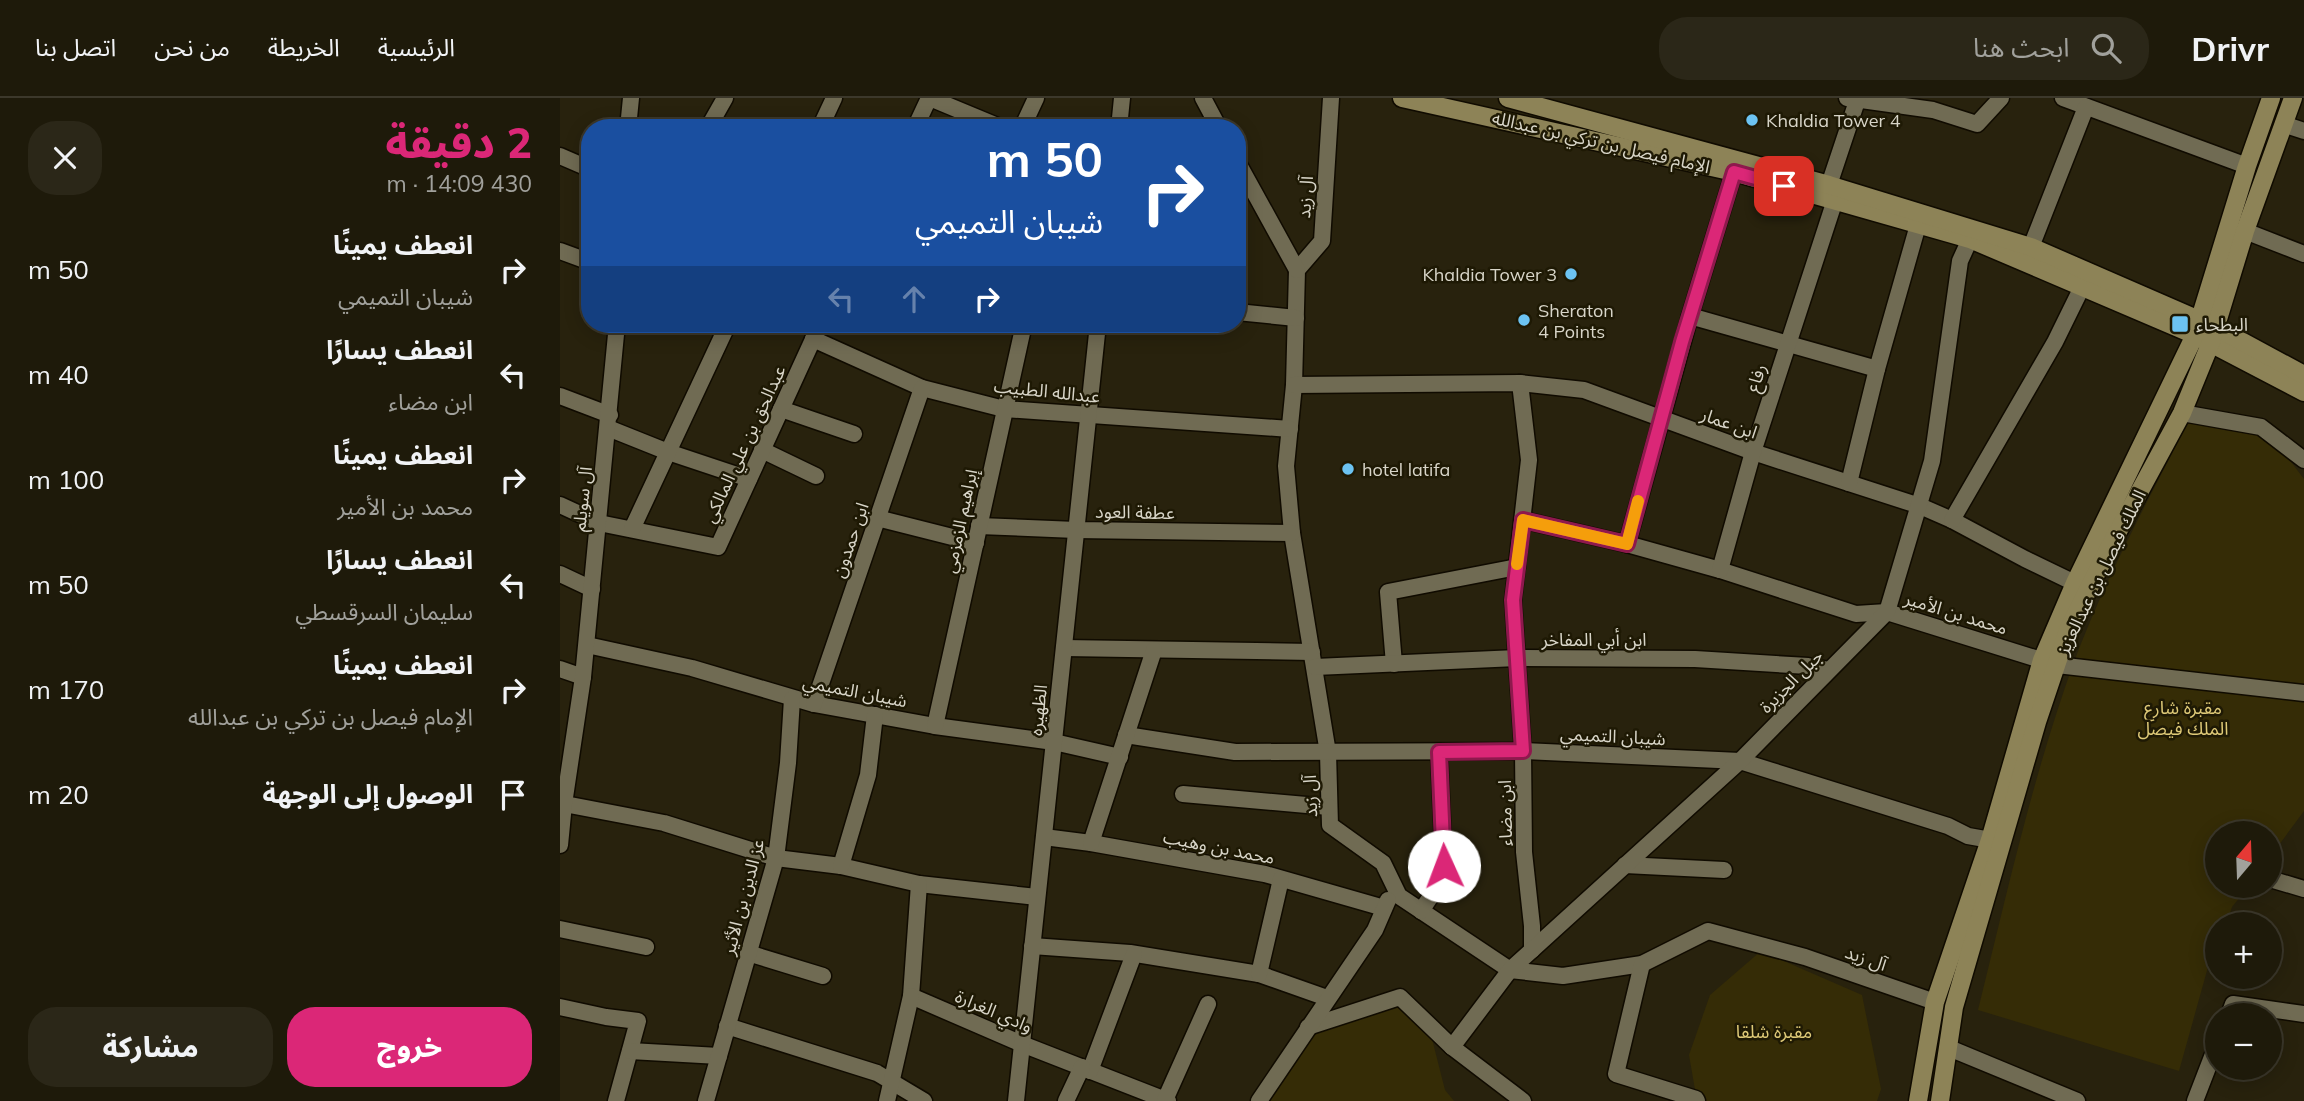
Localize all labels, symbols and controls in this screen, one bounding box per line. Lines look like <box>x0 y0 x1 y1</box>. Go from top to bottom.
search box <box>1659 17 2149 80</box>
text: Drivr <box>2191 28 2269 69</box>
icon: search <box>2087 29 2125 67</box>
text: ابحث هنا <box>1973 31 2069 64</box>
text: اتصل بنا <box>35 32 116 62</box>
text: من نحن <box>154 32 230 62</box>
text: الخريطة <box>268 32 340 62</box>
text: الرئيسية <box>378 32 455 62</box>
street label: الإمام فيصل بن تركي بن عبدالله <box>1489 106 1712 181</box>
place label: Khaldia Tower 4 <box>1766 109 1901 132</box>
marker: Khaldia Tower 4 <box>1744 112 1760 128</box>
text: 2 دقيقة <box>385 116 532 169</box>
button: close <box>28 121 102 195</box>
text: 50 m <box>987 128 1103 189</box>
icon: right <box>1127 147 1218 238</box>
pin <box>1754 156 1814 216</box>
icon: arrive <box>1765 167 1803 205</box>
text: 430 m · 14:09 <box>387 169 532 198</box>
street label: آل زيد <box>1292 174 1318 219</box>
text: شيبان التميمي <box>915 201 1103 241</box>
text: انعطف يمينًا <box>333 228 473 261</box>
icon: right <box>494 251 532 289</box>
text: 50 m <box>28 253 89 286</box>
place label: Khaldia Tower 3 <box>1422 263 1557 286</box>
marker: Khaldia Tower 3 <box>1563 266 1579 282</box>
icon: left <box>822 280 860 318</box>
icon: ahead <box>895 280 933 318</box>
icon: right <box>968 280 1006 318</box>
text: شيبان التميمي <box>338 282 473 311</box>
place label: Sheraton 4 Points <box>1538 299 1614 343</box>
marker: Sheraton 4 Points <box>1516 312 1532 328</box>
place label: البطحاء <box>2196 313 2248 336</box>
marker: البطحاء <box>2170 314 2190 334</box>
text: انعطف يسارًا <box>326 333 473 366</box>
icon: left <box>494 356 532 394</box>
text: 40 m <box>28 358 89 391</box>
street label: رفاع <box>1741 361 1774 396</box>
street label: عبدالحق بن علي المالكي <box>697 362 793 527</box>
street label: عبدالله الطبيب <box>993 374 1101 408</box>
text: ابن مضاء <box>388 387 473 416</box>
street label: ابن عمار <box>1697 402 1760 444</box>
text: انعطف يمينًا <box>333 438 473 471</box>
place label: hotel latifa <box>1362 458 1450 481</box>
icon: right <box>494 461 532 499</box>
marker: hotel latifa <box>1340 461 1356 477</box>
text: 100 m <box>28 463 104 496</box>
street label: آل سويلم <box>567 465 599 533</box>
street label: إبراهيم الزمزمي <box>938 467 984 576</box>
street label: الملك فيصل بن عبدالعزيز <box>2051 486 2151 659</box>
text: محمد بن الأمير <box>337 492 473 521</box>
street label: ابن حمدون <box>826 499 874 581</box>
street label: عطفة العود <box>1095 500 1175 524</box>
text: انعطف يسارًا <box>326 543 473 576</box>
icon: left <box>494 566 532 604</box>
text: 50 m <box>28 568 89 601</box>
street label: محمد بن الأمير <box>1901 586 2010 640</box>
text: سليمان السرقسطي <box>295 597 473 626</box>
street label: ابن أبي المفاخر <box>1540 628 1647 653</box>
street label: جبل الجزيرة <box>1754 644 1828 718</box>
text: انعطف يمينًا <box>333 648 473 681</box>
street label: شيبان التميمي <box>801 670 909 715</box>
icon: right <box>494 671 532 709</box>
text: 170 m <box>28 673 104 706</box>
street label: الظهيره <box>1024 683 1052 737</box>
park label: مقبرة شارع الملك فيصل <box>2137 696 2229 740</box>
text: الإمام فيصل بن تركي بن عبدالله <box>188 702 473 731</box>
street label: شيبان التميمي <box>1559 722 1666 752</box>
street label: آل زيد <box>1298 774 1322 818</box>
icon: arrive <box>494 776 532 814</box>
text: الوصول إلى الوجهة <box>262 777 473 810</box>
text: 20 m <box>28 778 89 811</box>
street label: ابن مضاء <box>1493 780 1517 846</box>
north arrow <box>2205 821 2282 898</box>
map controls <box>2205 821 2282 1080</box>
street label: محمد بن وهيب <box>1161 825 1277 869</box>
position arrow <box>1407 829 1481 903</box>
street label: عز الدين بن الأثير <box>716 836 770 959</box>
button: + <box>2205 912 2282 989</box>
street label: آل زيد <box>1842 940 1891 976</box>
street label: وادي الغرارة <box>951 984 1036 1040</box>
button: − <box>2205 1003 2282 1080</box>
button: مشاركة <box>28 1007 273 1087</box>
button: خروج <box>287 1007 532 1087</box>
park label: مقبرة شلقا <box>1736 1020 1812 1043</box>

